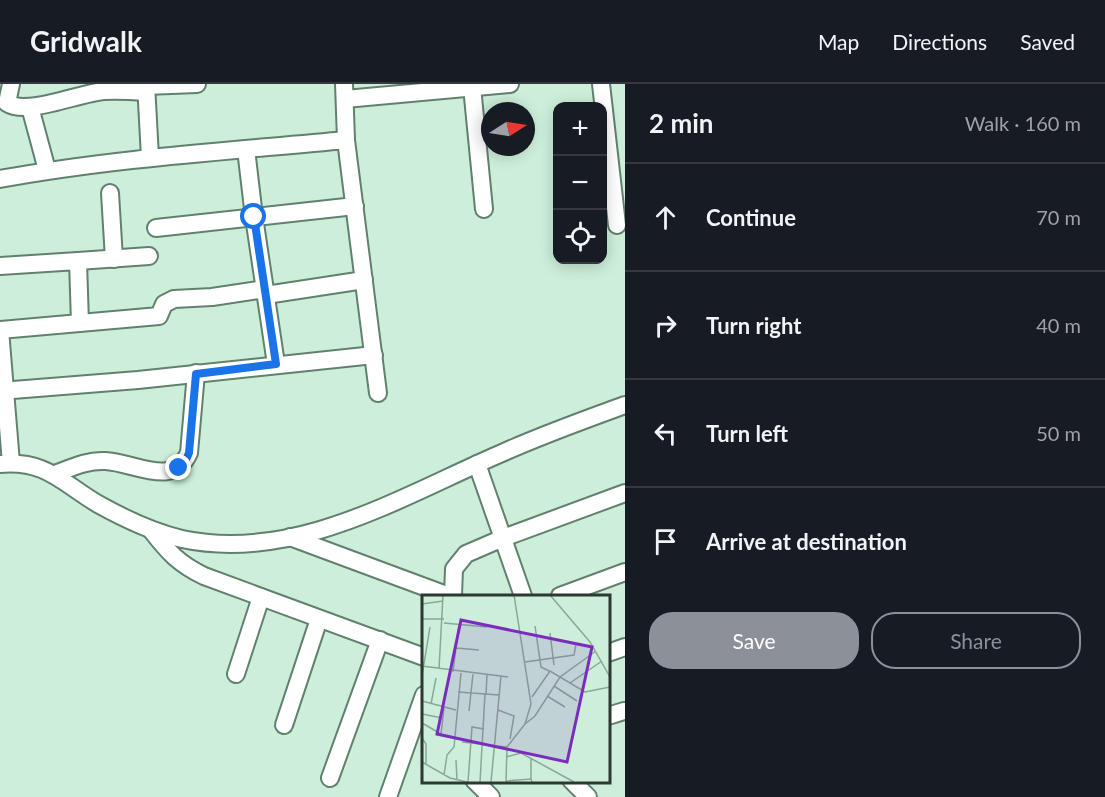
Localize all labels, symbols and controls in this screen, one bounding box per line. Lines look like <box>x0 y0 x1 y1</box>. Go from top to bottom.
text: Gridwalk <box>30 24 142 58</box>
text: Map <box>818 29 859 54</box>
text: Directions <box>892 29 987 54</box>
text: Saved <box>1020 29 1075 54</box>
north arrow <box>481 102 535 156</box>
map controls <box>553 102 607 264</box>
button: + <box>553 102 607 156</box>
text: 2 min <box>649 107 713 139</box>
text: Walk · 160 m <box>965 111 1081 135</box>
button: − <box>553 156 607 210</box>
icon: ahead <box>649 201 682 234</box>
route start <box>240 203 266 229</box>
text: Continue <box>706 204 796 231</box>
text: 70 m <box>1036 205 1081 229</box>
button: locate <box>553 210 607 264</box>
icon: right <box>649 309 682 342</box>
text: Turn right <box>706 312 801 339</box>
text: 40 m <box>1036 313 1081 337</box>
icon: left <box>649 417 682 450</box>
text: Turn left <box>706 420 788 447</box>
text: 50 m <box>1036 421 1081 445</box>
route end <box>165 454 191 480</box>
icon: arrive <box>649 525 682 558</box>
text: Arrive at destination <box>706 528 907 555</box>
inset map <box>422 595 610 782</box>
button: Save <box>649 612 859 669</box>
button: Share <box>871 612 1081 669</box>

